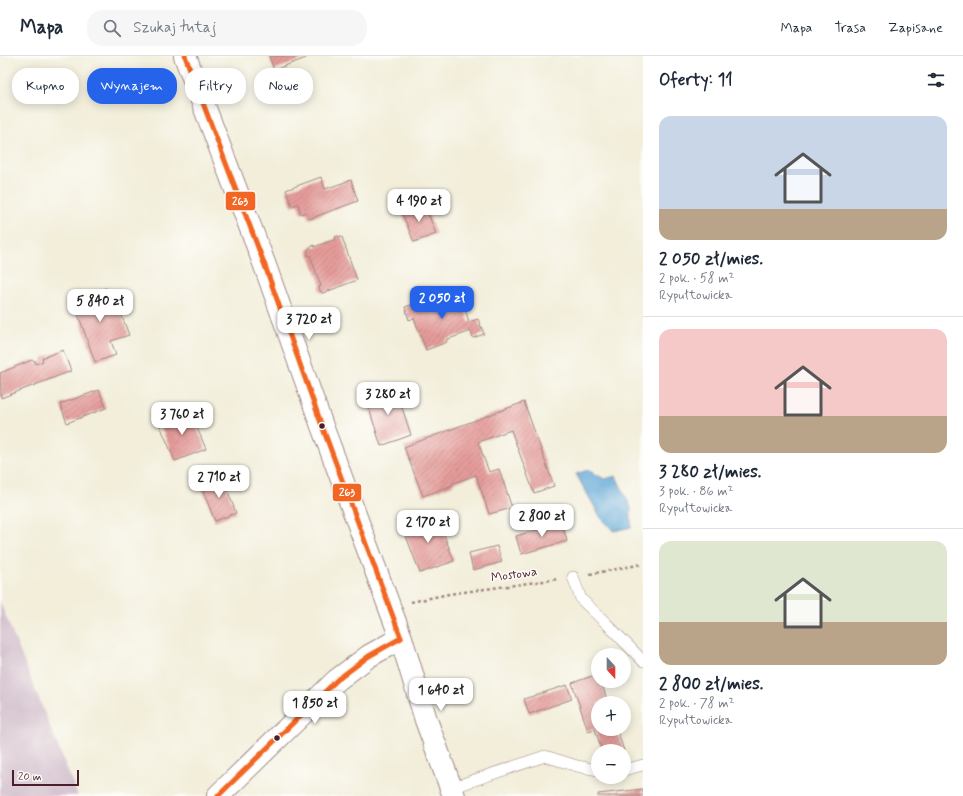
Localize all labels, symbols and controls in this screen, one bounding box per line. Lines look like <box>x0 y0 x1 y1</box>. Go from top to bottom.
search box <box>87 10 367 46</box>
text: Mapa <box>20 15 63 40</box>
icon: search <box>101 17 123 39</box>
text: Szukaj tutaj <box>133 18 216 38</box>
text: Mapa <box>781 19 812 37</box>
text: Trasa <box>834 19 866 37</box>
text: Zapisane <box>888 19 943 37</box>
chip: Kupno <box>12 68 79 104</box>
chip: Wynajem <box>87 68 177 104</box>
chip: Filtry <box>185 68 246 104</box>
chip: Nowe <box>254 68 313 104</box>
text: Oferty: 11 <box>659 69 733 91</box>
icon: filters <box>925 69 947 91</box>
icon: home <box>767 142 839 214</box>
pin: 4 190 zł <box>378 189 460 223</box>
line badge: 263 <box>225 191 256 211</box>
text: 4 190 zł <box>396 193 442 210</box>
text: 263 <box>232 195 248 209</box>
text: 2 050 zł/mies. <box>659 248 763 270</box>
text: 2 pok. · 58 m² <box>659 270 734 287</box>
pin: 2 050 zł <box>401 286 483 320</box>
text: Rypułtowicka <box>659 287 732 304</box>
pin: 5 840 zł <box>59 289 141 323</box>
text: 2 050 zł <box>419 290 465 307</box>
text: 5 840 zł <box>76 293 124 310</box>
pin: 3 720 zł <box>268 307 350 341</box>
text: 3 720 zł <box>286 311 332 328</box>
icon: home <box>767 355 839 427</box>
pin: 3 280 zł <box>347 382 429 416</box>
text: 3 280 zł <box>366 386 410 403</box>
pin: 3 760 zł <box>141 402 223 436</box>
text: 3 760 zł <box>160 406 204 423</box>
unlabelled marker <box>317 421 327 431</box>
text: 3 280 zł/mies. <box>659 461 761 483</box>
pin: 2 710 zł <box>178 465 260 499</box>
text: 2 710 zł <box>197 469 241 486</box>
line badge: 263 <box>332 483 362 502</box>
text: 3 pok. · 86 m² <box>659 483 733 500</box>
text: 263 <box>339 486 355 500</box>
text: Rypułtowicka <box>659 500 732 517</box>
pin: 2 800 zł <box>501 504 583 538</box>
text: 2 800 zł <box>519 508 565 525</box>
pin: 2 170 zł <box>387 510 469 544</box>
text: 2 170 zł <box>406 514 450 531</box>
street label: Mostowa <box>490 563 538 587</box>
icon: home <box>767 567 839 639</box>
north arrow <box>591 648 631 688</box>
map controls <box>591 648 631 784</box>
text: 2 800 zł/mies. <box>659 673 763 695</box>
pin: 1 640 zł <box>400 678 482 712</box>
text: 1 640 zł <box>418 682 464 699</box>
pin: 1 850 zł <box>274 691 356 725</box>
text: 1 850 zł <box>292 695 338 712</box>
text: 2 pok. · 78 m² <box>659 695 734 712</box>
button: + <box>591 696 631 736</box>
text: Rypułtowicka <box>659 712 732 729</box>
unlabelled marker <box>272 733 282 743</box>
button: − <box>591 744 631 784</box>
scale bar <box>12 768 79 787</box>
text: 20 m <box>18 770 41 784</box>

